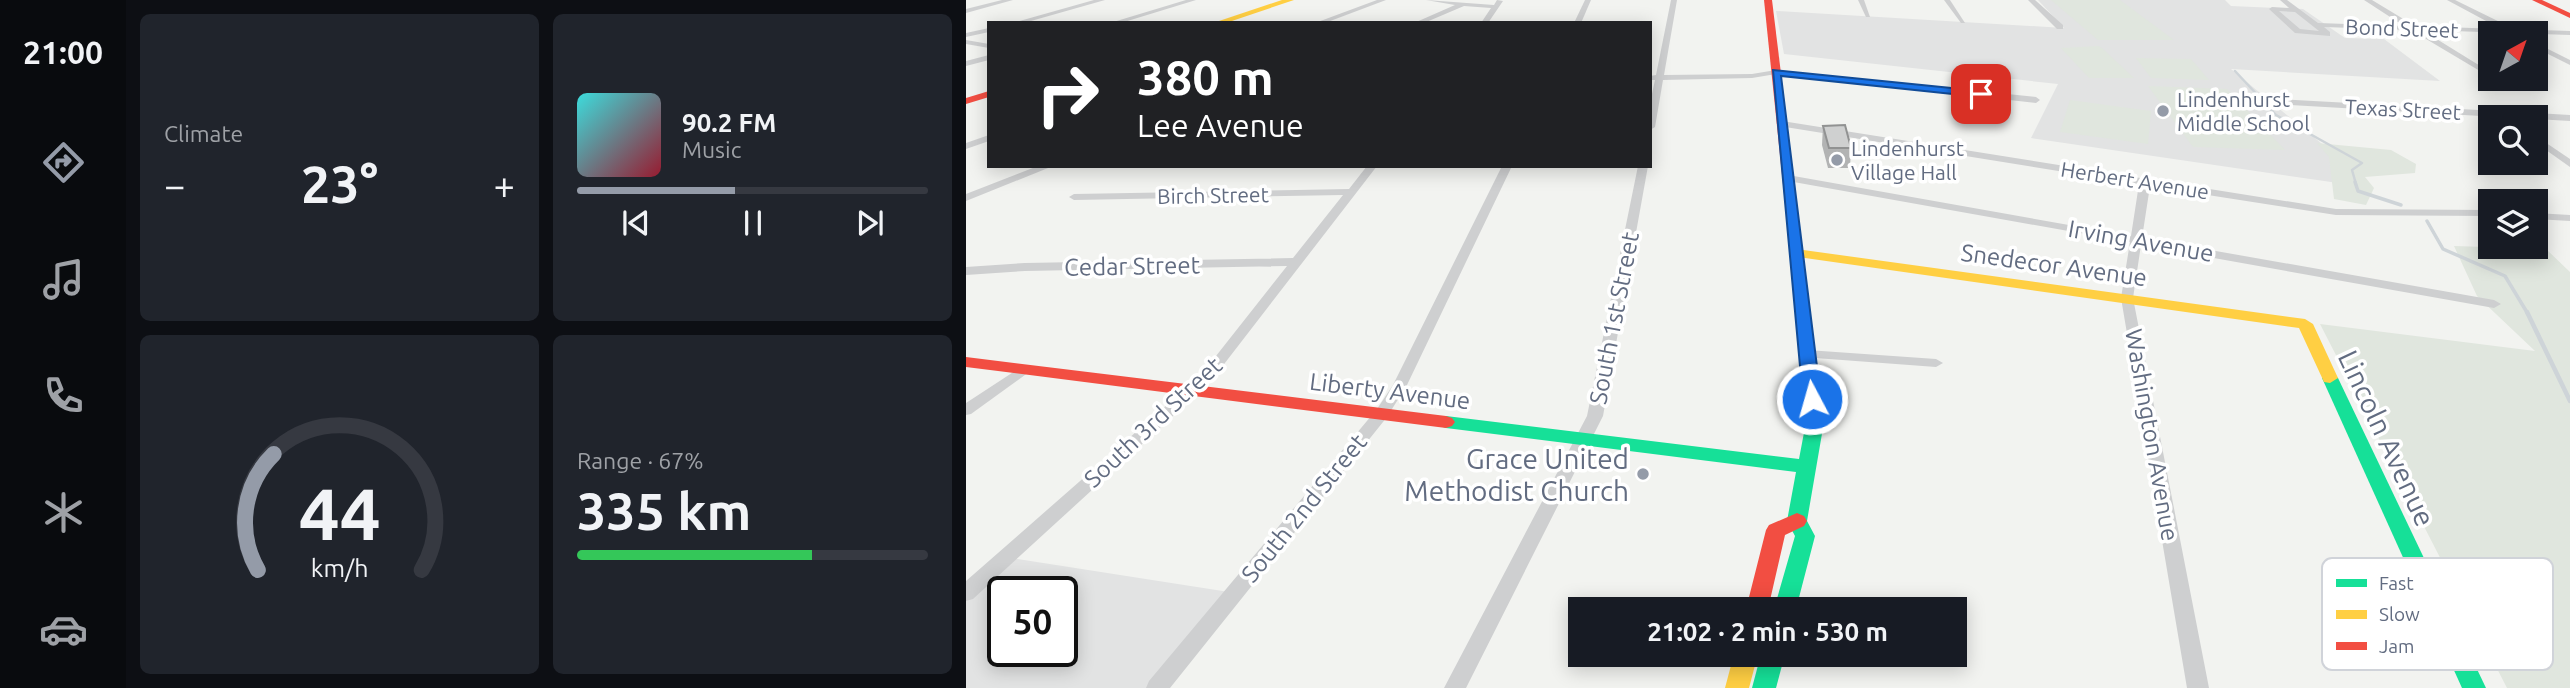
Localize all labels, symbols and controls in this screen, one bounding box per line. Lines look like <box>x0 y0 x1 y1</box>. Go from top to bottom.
street label: Bond Street <box>2345 14 2459 42</box>
north arrow <box>2478 21 2548 91</box>
map controls <box>2478 21 2548 259</box>
text: 21:00 <box>23 34 103 70</box>
icon: right <box>1022 49 1113 140</box>
text: 380 m <box>1137 49 1274 104</box>
pin <box>1951 64 2011 124</box>
icon: arrive <box>1962 75 2000 113</box>
place label: Lindenhurst Middle School <box>2177 87 2310 135</box>
street label: Texas Street <box>2344 94 2462 124</box>
marker: Lindenhurst Middle School <box>2155 103 2171 119</box>
button: search <box>2478 105 2548 175</box>
text: Lee Avenue <box>1137 107 1304 143</box>
text: 90.2 FM <box>682 108 776 137</box>
text: Climate <box>164 121 243 146</box>
place label: Lindenhurst Village Hall <box>1851 136 1964 184</box>
text: Music <box>682 137 741 162</box>
icon: directions <box>39 138 88 187</box>
marker: Lindenhurst Village Hall <box>1829 152 1845 168</box>
text: 23° <box>301 155 378 213</box>
street label: Herbert Avenue <box>2059 156 2211 204</box>
text: − <box>164 164 185 206</box>
text: + <box>494 164 515 206</box>
street label: Birch Street <box>1157 182 1269 208</box>
button: layers <box>2478 189 2548 259</box>
icon: previous <box>617 204 655 242</box>
icon: pause <box>734 204 772 242</box>
icon: next <box>851 204 889 242</box>
street label: Irving Avenue <box>2066 215 2216 267</box>
street label: South 1st Street <box>1584 229 1644 406</box>
street label: Snedecor Avenue <box>1959 239 2149 291</box>
street label: Cedar Street <box>1064 251 1201 281</box>
icon: music <box>39 255 88 304</box>
street label: Washington Avenue <box>2120 327 2184 543</box>
street label: Lincoln Avenue <box>2333 345 2441 531</box>
street label: South 3rd Street <box>1079 351 1228 493</box>
position arrow <box>1775 362 1849 436</box>
street label: Liberty Avenue <box>1308 368 1472 414</box>
icon: phone <box>39 371 88 420</box>
street label: South 2nd Street <box>1236 428 1372 588</box>
place label: Grace United Methodist Church <box>1404 443 1629 506</box>
text: Range · 67% <box>577 448 704 473</box>
marker: Grace United Methodist Church <box>1635 466 1651 482</box>
text: 44 <box>298 473 381 555</box>
text: 335 km <box>577 482 751 540</box>
icon: climate <box>39 488 88 537</box>
text: km/h <box>311 554 368 582</box>
legend <box>2322 558 2553 670</box>
text: Fast <box>2379 572 2414 594</box>
speed limit sign: 50 <box>987 576 1078 667</box>
text: Slow <box>2379 603 2420 625</box>
icon: car <box>39 605 88 654</box>
text: 21:02 · 2 min · 530 m <box>1647 617 1888 646</box>
text: Jam <box>2379 635 2415 657</box>

